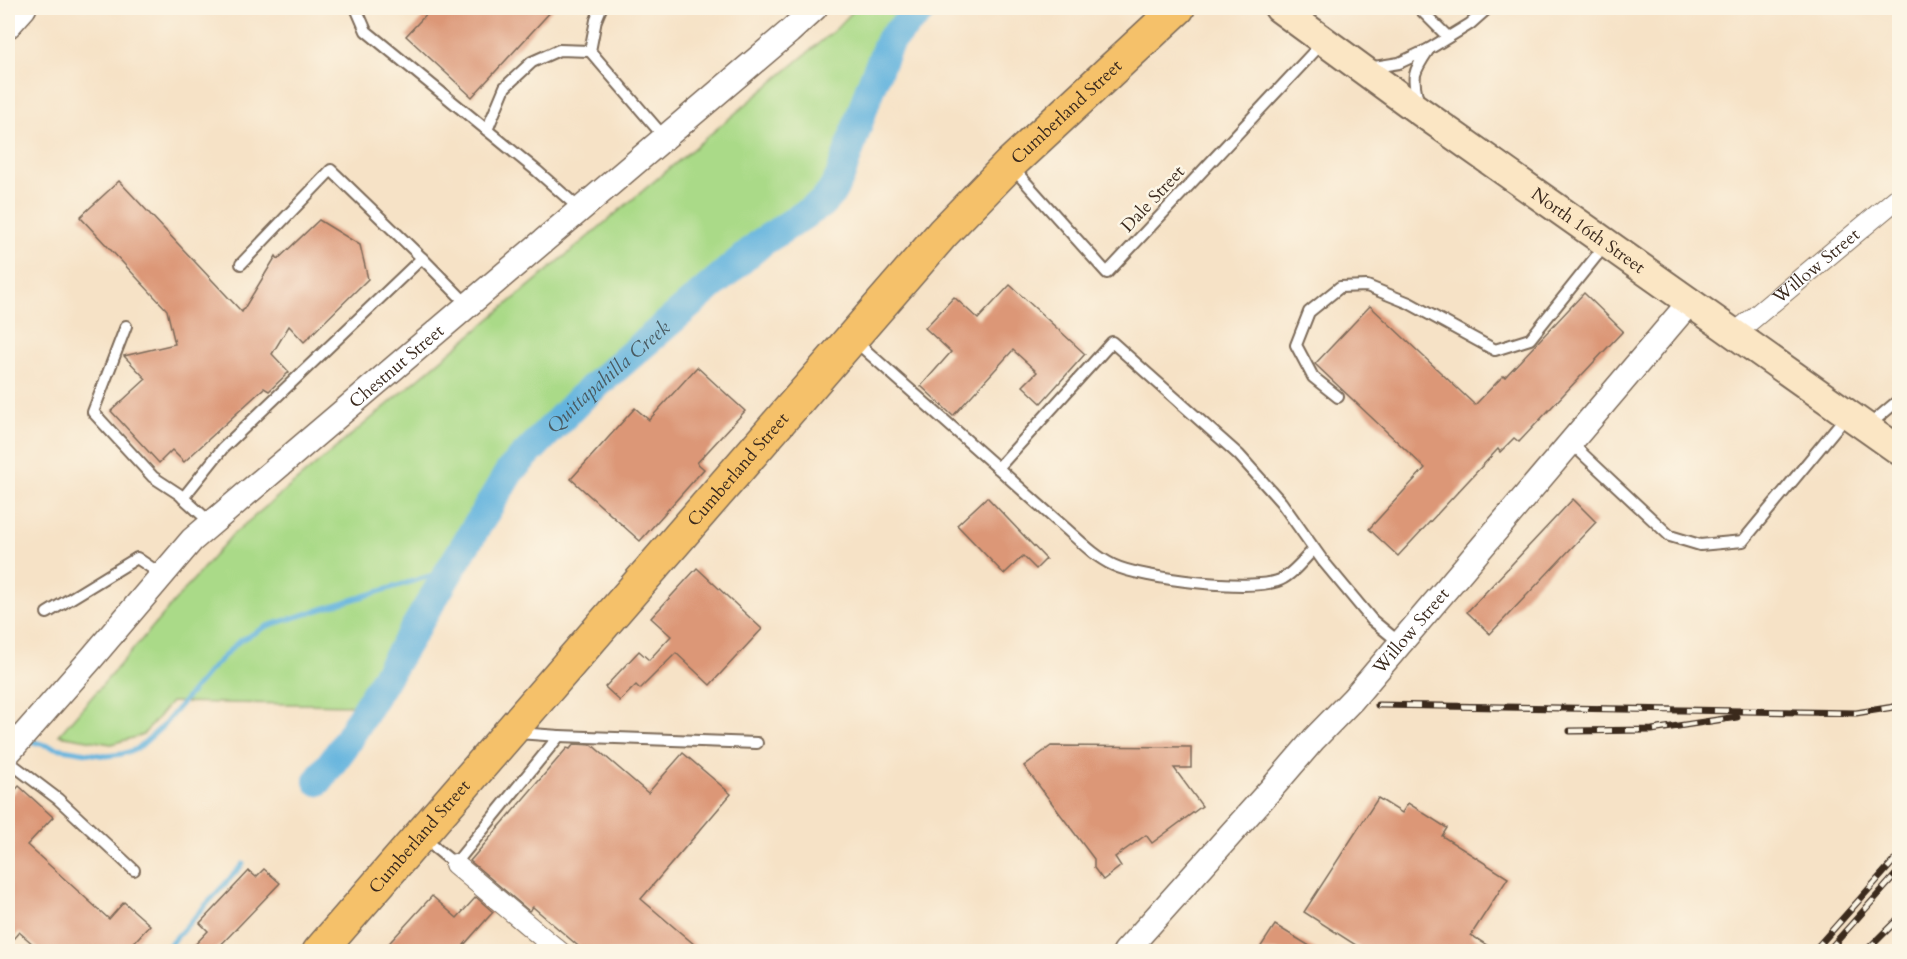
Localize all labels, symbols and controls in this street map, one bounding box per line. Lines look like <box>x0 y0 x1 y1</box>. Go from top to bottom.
street label: Cumberland Street <box>1005 53 1128 170</box>
street label: Dale Street <box>1115 160 1191 238</box>
street label: North 16th Street <box>1526 181 1651 280</box>
street label: Willow Street <box>1766 222 1865 310</box>
water label: Quittapahilla Creek <box>540 314 676 439</box>
street label: Chestnut Street <box>344 318 450 414</box>
street label: Cumberland Street <box>681 407 795 532</box>
street label: Willow Street <box>1366 582 1455 680</box>
street label: Cumberland Street <box>363 774 476 899</box>

